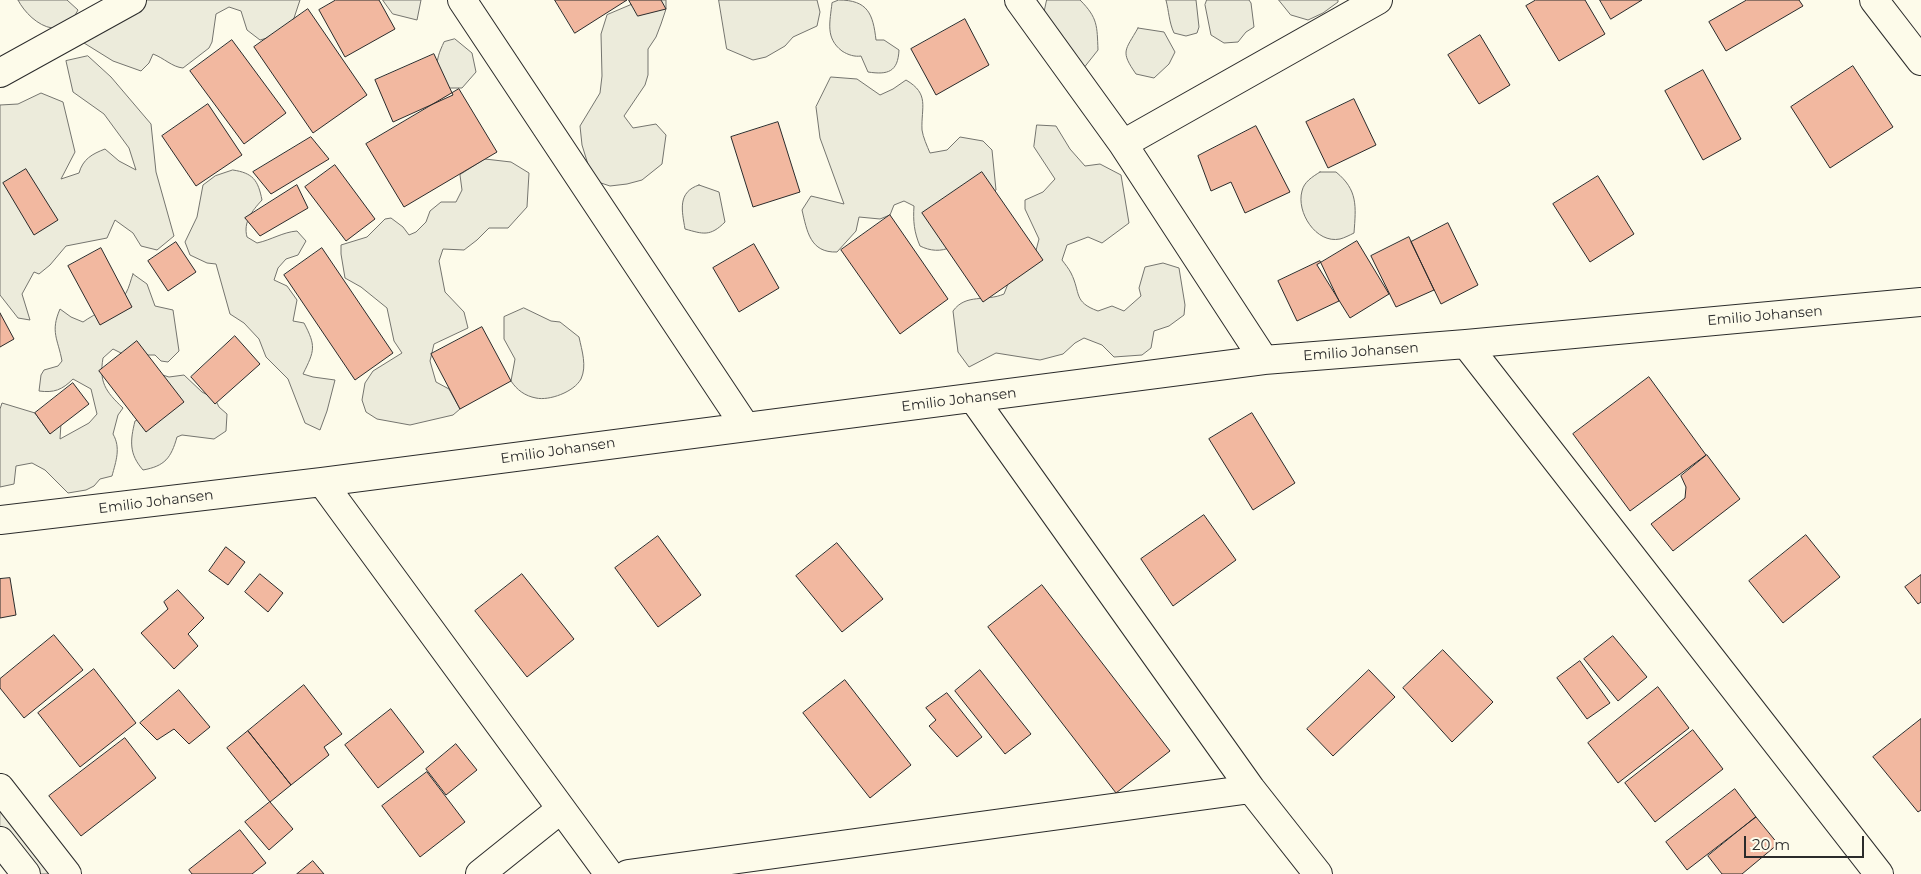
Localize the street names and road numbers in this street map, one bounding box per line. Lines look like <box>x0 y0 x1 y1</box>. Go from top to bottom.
street label: Emilio Johansen <box>1707 303 1823 329</box>
street label: Emilio Johansen <box>1303 340 1419 364</box>
street label: Emilio Johansen <box>901 385 1017 415</box>
street label: Emilio Johansen <box>500 435 616 467</box>
street label: Emilio Johansen <box>98 487 214 517</box>

